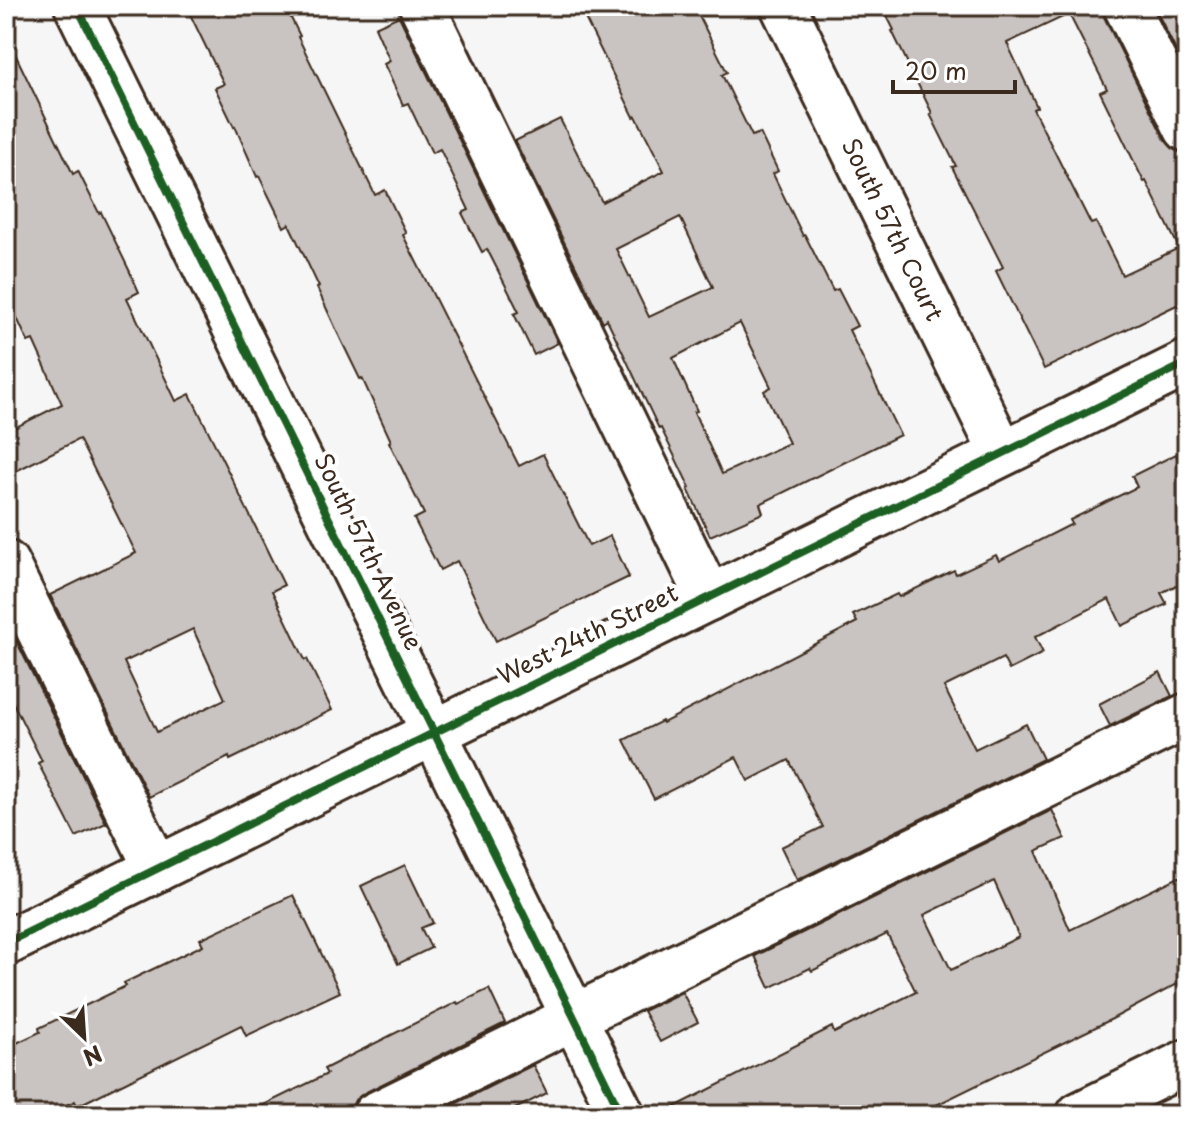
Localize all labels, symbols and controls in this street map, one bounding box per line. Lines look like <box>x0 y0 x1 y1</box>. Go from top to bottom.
scale bar <box>893 44 1015 94</box>
text: 20 m <box>905 52 967 88</box>
street label: South 57th Court <box>834 132 954 327</box>
street label: South 57th Avenue <box>307 447 433 655</box>
street label: West 24th Street <box>491 574 684 693</box>
north arrow <box>44 997 124 1077</box>
text: N <box>78 1038 108 1075</box>

